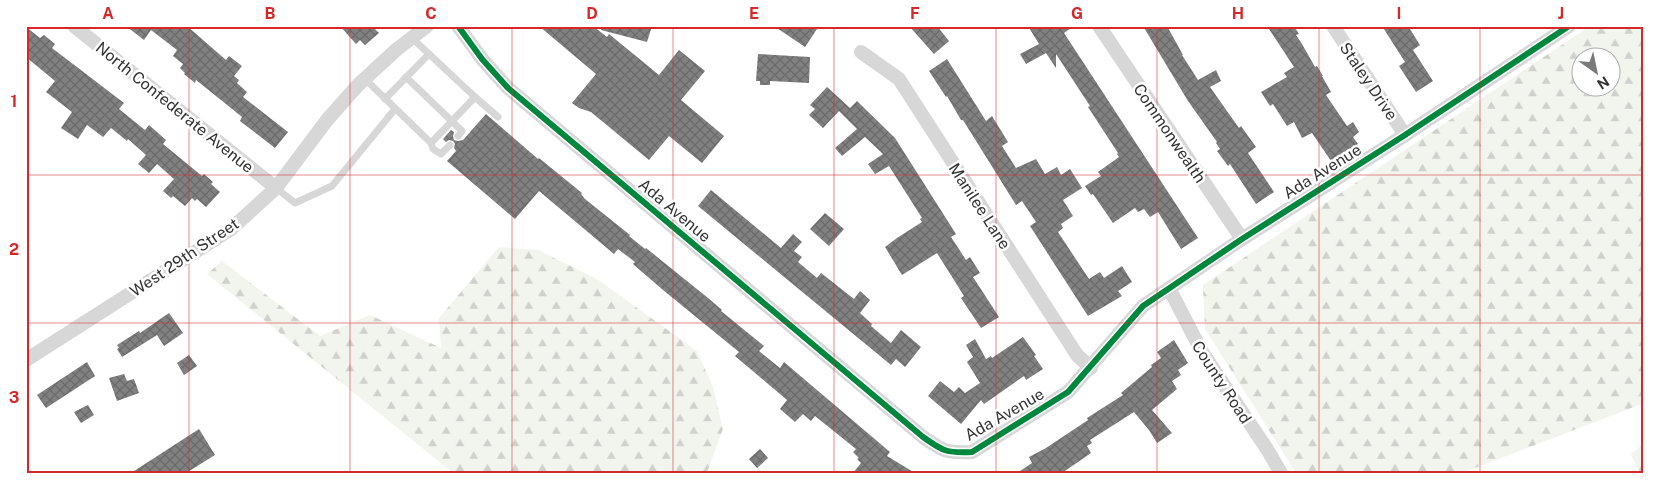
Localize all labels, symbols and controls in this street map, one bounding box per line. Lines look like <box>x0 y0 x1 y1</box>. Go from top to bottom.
text: A <box>102 4 114 23</box>
text: B <box>265 4 276 23</box>
text: C <box>425 4 437 23</box>
text: D <box>586 4 598 23</box>
text: E <box>749 4 759 23</box>
text: F <box>910 4 920 23</box>
text: G <box>1071 4 1083 23</box>
text: H <box>1232 4 1244 23</box>
text: I <box>1397 4 1401 23</box>
text: J <box>1558 4 1564 23</box>
street label: North Confederate Avenue <box>92 38 257 177</box>
street label: Staley Drive <box>1336 39 1401 124</box>
north arrow <box>1572 48 1622 98</box>
text: N <box>1594 73 1612 93</box>
street label: Commonwealth <box>1129 80 1210 186</box>
text: 1 <box>11 92 17 111</box>
street label: Ada Avenue <box>1280 140 1365 203</box>
street label: Manilee Lane <box>945 160 1014 253</box>
street label: Ada Avenue <box>635 175 715 246</box>
street label: West 29th Street <box>126 214 242 301</box>
text: 2 <box>9 240 19 259</box>
street label: County Road <box>1188 337 1255 427</box>
street label: Ada Avenue <box>961 384 1047 445</box>
text: 3 <box>9 388 19 407</box>

